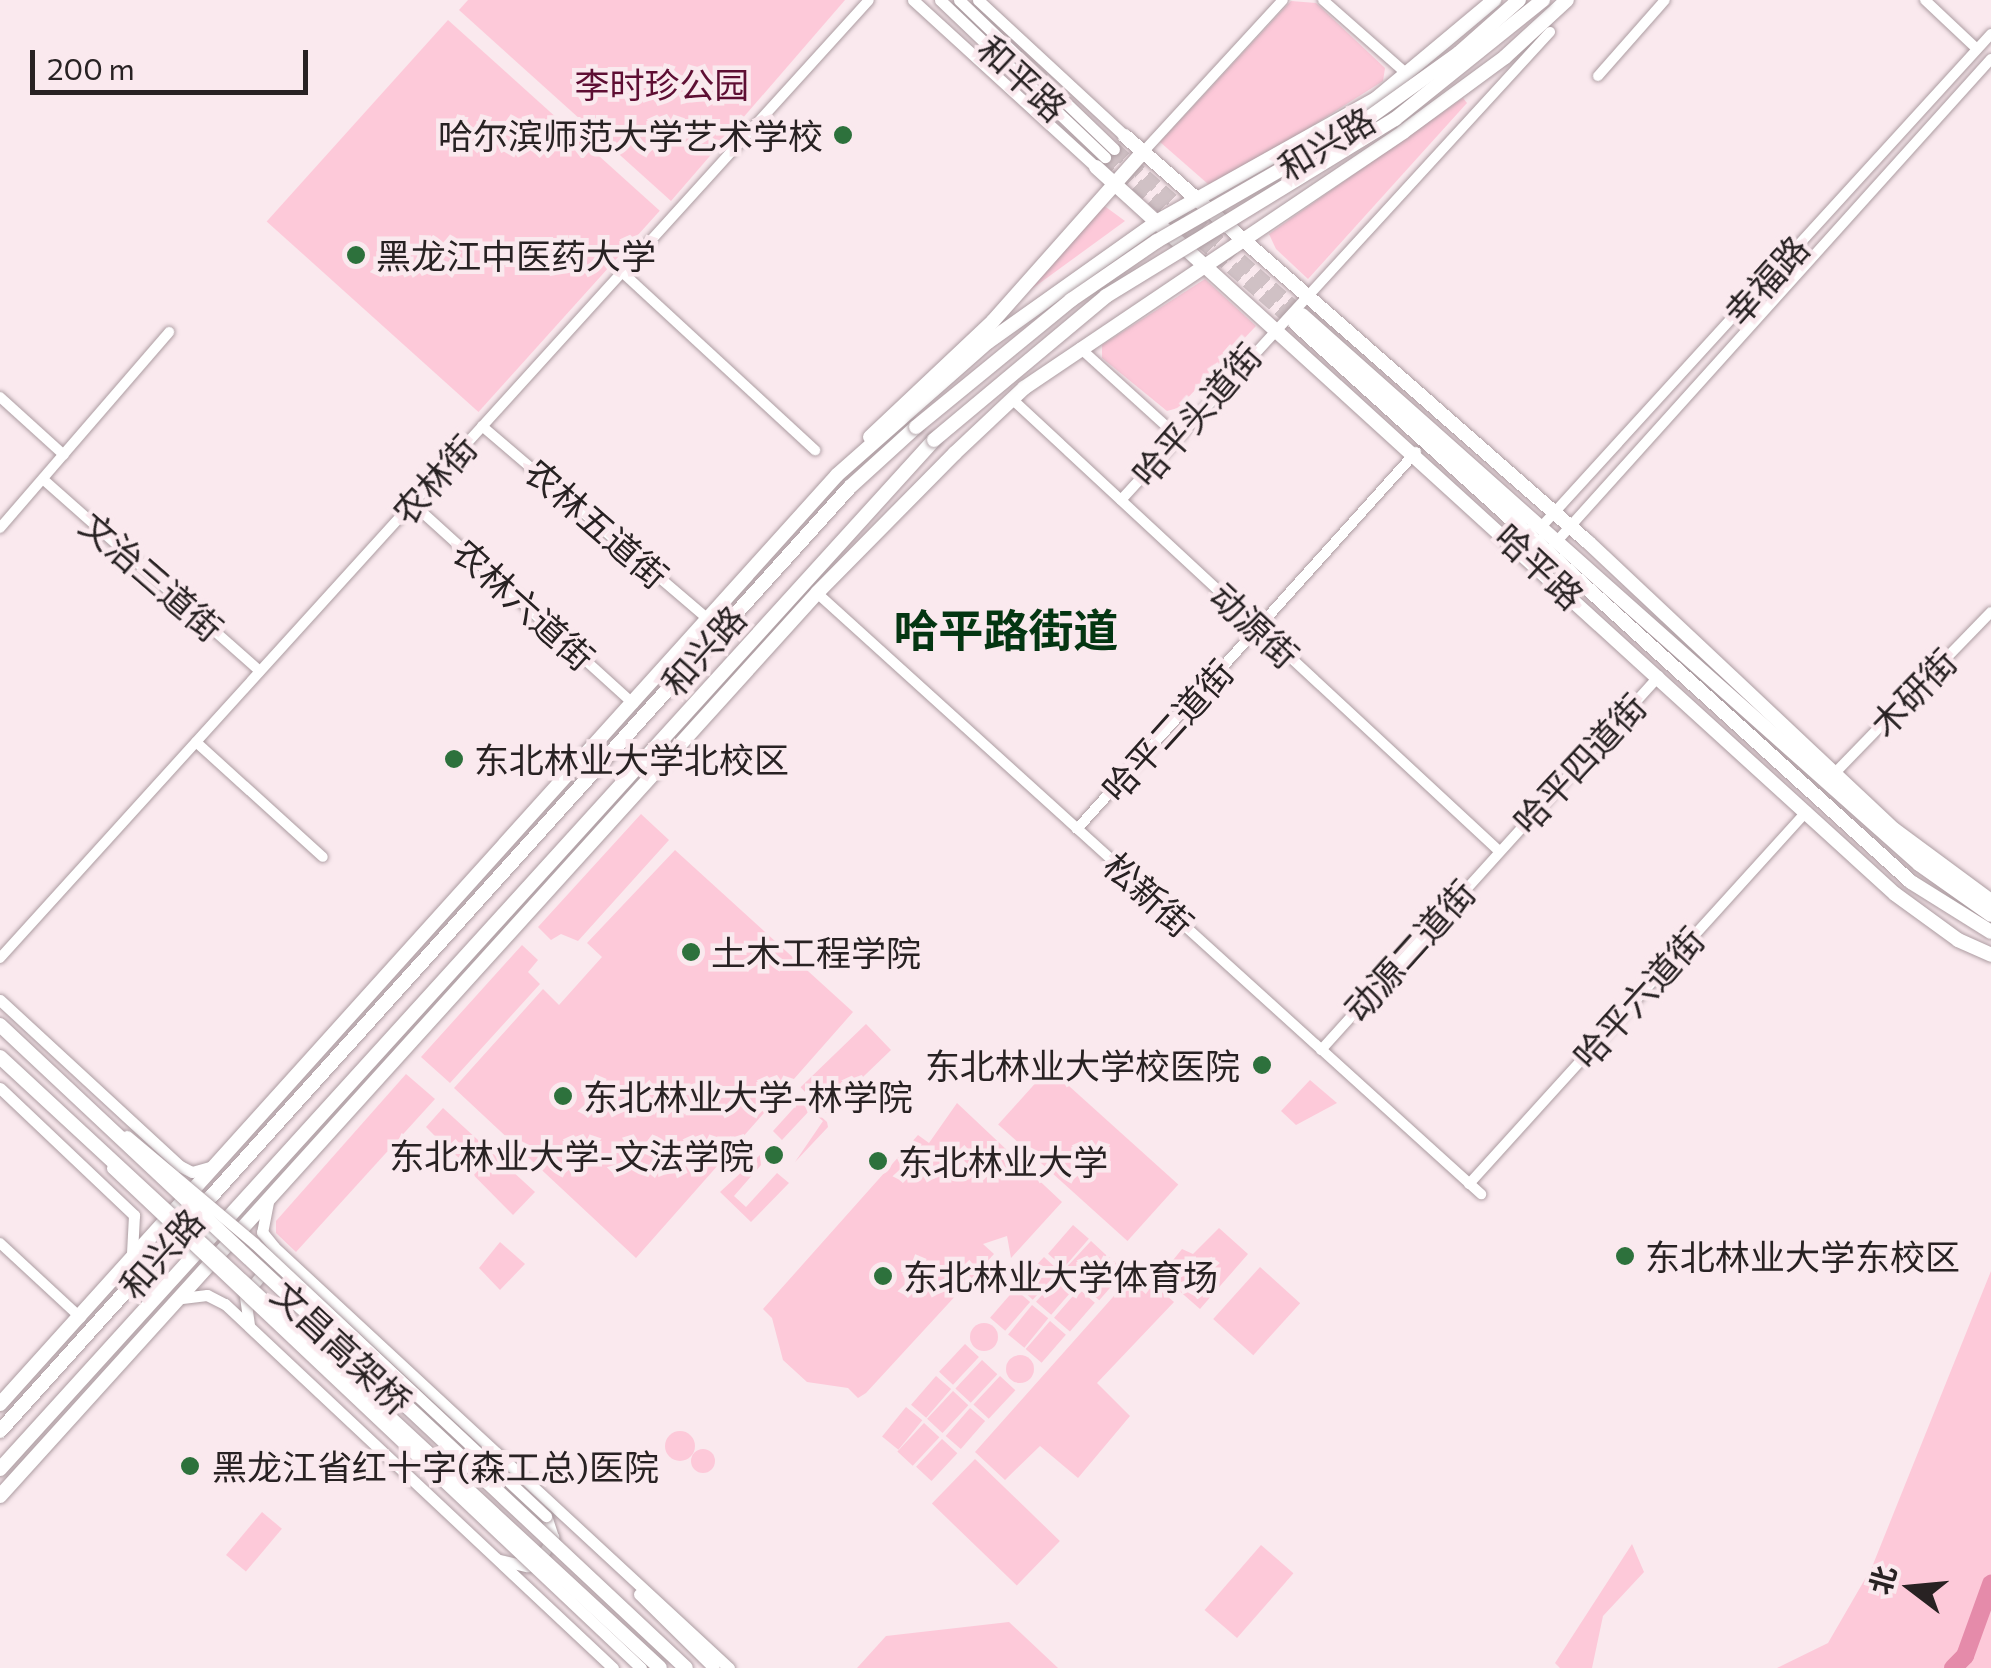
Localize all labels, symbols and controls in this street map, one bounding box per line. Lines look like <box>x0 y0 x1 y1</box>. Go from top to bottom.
street label: 和平路 <box>970 27 1076 129</box>
scale bar <box>35 30 312 92</box>
text: 200 m <box>47 49 135 86</box>
park label: 李时珍公园 <box>575 63 749 105</box>
street label: 和兴路 <box>1270 98 1382 188</box>
place label: 哈尔滨师范大学艺术学校 <box>438 114 823 156</box>
marker: 哈尔滨师范大学艺术学校 <box>832 124 854 146</box>
street label: 幸福路 <box>1715 227 1817 333</box>
place label: 黑龙江中医药大学 <box>376 234 656 276</box>
marker: 黑龙江中医药大学 <box>345 244 367 266</box>
street label: 哈平头道街 <box>1123 334 1269 494</box>
street label: 农林街 <box>383 426 485 532</box>
street label: 农林五道街 <box>517 450 677 596</box>
street label: 文治三道街 <box>72 503 232 649</box>
street label: 哈平路 <box>1487 515 1593 617</box>
street label: 农林六道街 <box>445 530 603 678</box>
street label: 动源街 <box>1202 574 1308 676</box>
street label: 和兴路 <box>652 597 754 703</box>
district label: 哈平路街道 <box>894 602 1118 656</box>
street label: 木研街 <box>1861 640 1965 744</box>
street label: 哈平二道街 <box>1093 651 1241 809</box>
street label: 哈平四道街 <box>1504 685 1654 841</box>
place label: 东北林业大学北校区 <box>474 738 789 780</box>
marker: 东北林业大学北校区 <box>443 748 465 770</box>
street label: 松新街 <box>1096 843 1202 945</box>
street label: 动源二道街 <box>1335 871 1483 1029</box>
street label: 哈平六道街 <box>1564 918 1712 1076</box>
place label: 土木工程学院 <box>711 931 921 973</box>
marker: 土木工程学院 <box>680 941 702 963</box>
place label: 东北林业大学校医院 <box>925 1044 1240 1086</box>
marker: 东北林业大学校医院 <box>1249 1052 1275 1078</box>
place label: 东北林业大学-林学院 <box>583 1075 913 1117</box>
marker: 东北林业大学-林学院 <box>552 1085 574 1107</box>
place label: 东北林业大学-文法学院 <box>389 1134 754 1176</box>
place label: 东北林业大学 <box>898 1140 1108 1182</box>
marker: 东北林业大学-文法学院 <box>763 1144 785 1166</box>
marker: 东北林业大学 <box>867 1150 889 1172</box>
street label: 和兴路 <box>110 1200 212 1306</box>
place label: 东北林业大学东校区 <box>1645 1235 1960 1277</box>
marker: 东北林业大学东校区 <box>1614 1245 1636 1267</box>
place label: 东北林业大学体育场 <box>903 1255 1218 1297</box>
marker: 东北林业大学体育场 <box>872 1265 894 1287</box>
street label: 文昌高架桥 <box>264 1272 420 1422</box>
place label: 黑龙江省红十字(森工总)医院 <box>212 1445 659 1487</box>
marker: 黑龙江省红十字(森工总)医院 <box>177 1453 203 1479</box>
north arrow <box>1861 1538 1961 1638</box>
text: 北 <box>1862 1562 1902 1598</box>

